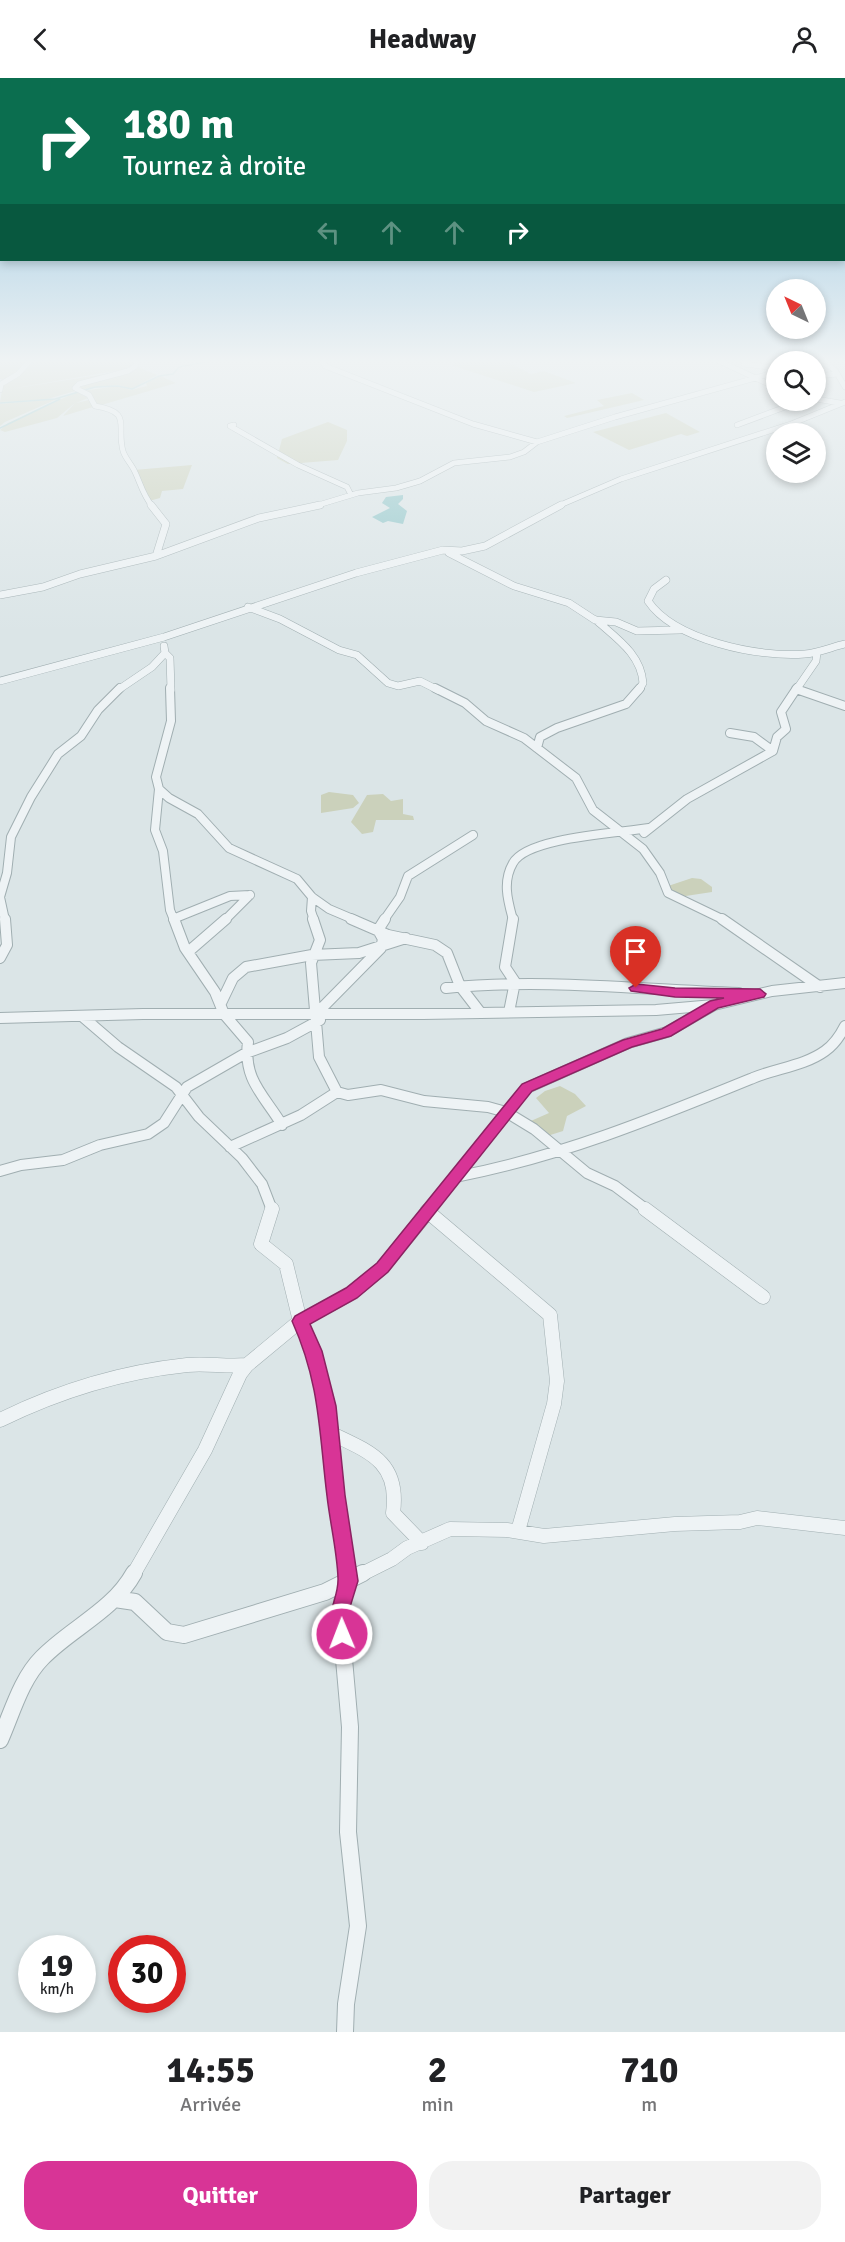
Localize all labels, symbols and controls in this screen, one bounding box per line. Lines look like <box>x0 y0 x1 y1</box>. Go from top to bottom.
icon: back <box>24 23 57 56</box>
text: Headway <box>369 23 476 56</box>
icon: person <box>788 23 821 56</box>
text: 180 m <box>123 99 234 150</box>
icon: right <box>24 102 102 180</box>
text: Tournez à droite <box>123 150 306 183</box>
icon: left <box>312 216 345 249</box>
icon: ahead <box>375 216 408 249</box>
icon: ahead <box>438 216 471 249</box>
icon: right <box>501 216 534 249</box>
north arrow <box>766 279 826 339</box>
map controls <box>766 279 826 483</box>
button: search <box>766 351 826 411</box>
button: layers <box>766 423 826 483</box>
pin <box>610 926 661 988</box>
icon: arrive <box>619 935 652 968</box>
position arrow <box>310 1602 374 1666</box>
speed limit sign: 30 <box>108 1935 186 2013</box>
text: 19 <box>41 1948 73 1985</box>
text: km/h <box>40 1980 74 1998</box>
text: 14:55 <box>167 2048 255 2093</box>
text: 2 <box>428 2048 447 2093</box>
text: 710 <box>620 2048 678 2093</box>
text: Arrivée <box>180 2092 241 2117</box>
text: min <box>421 2092 454 2117</box>
text: m <box>641 2092 657 2117</box>
button: Quitter <box>24 2161 417 2230</box>
button: Partager <box>429 2161 821 2230</box>

